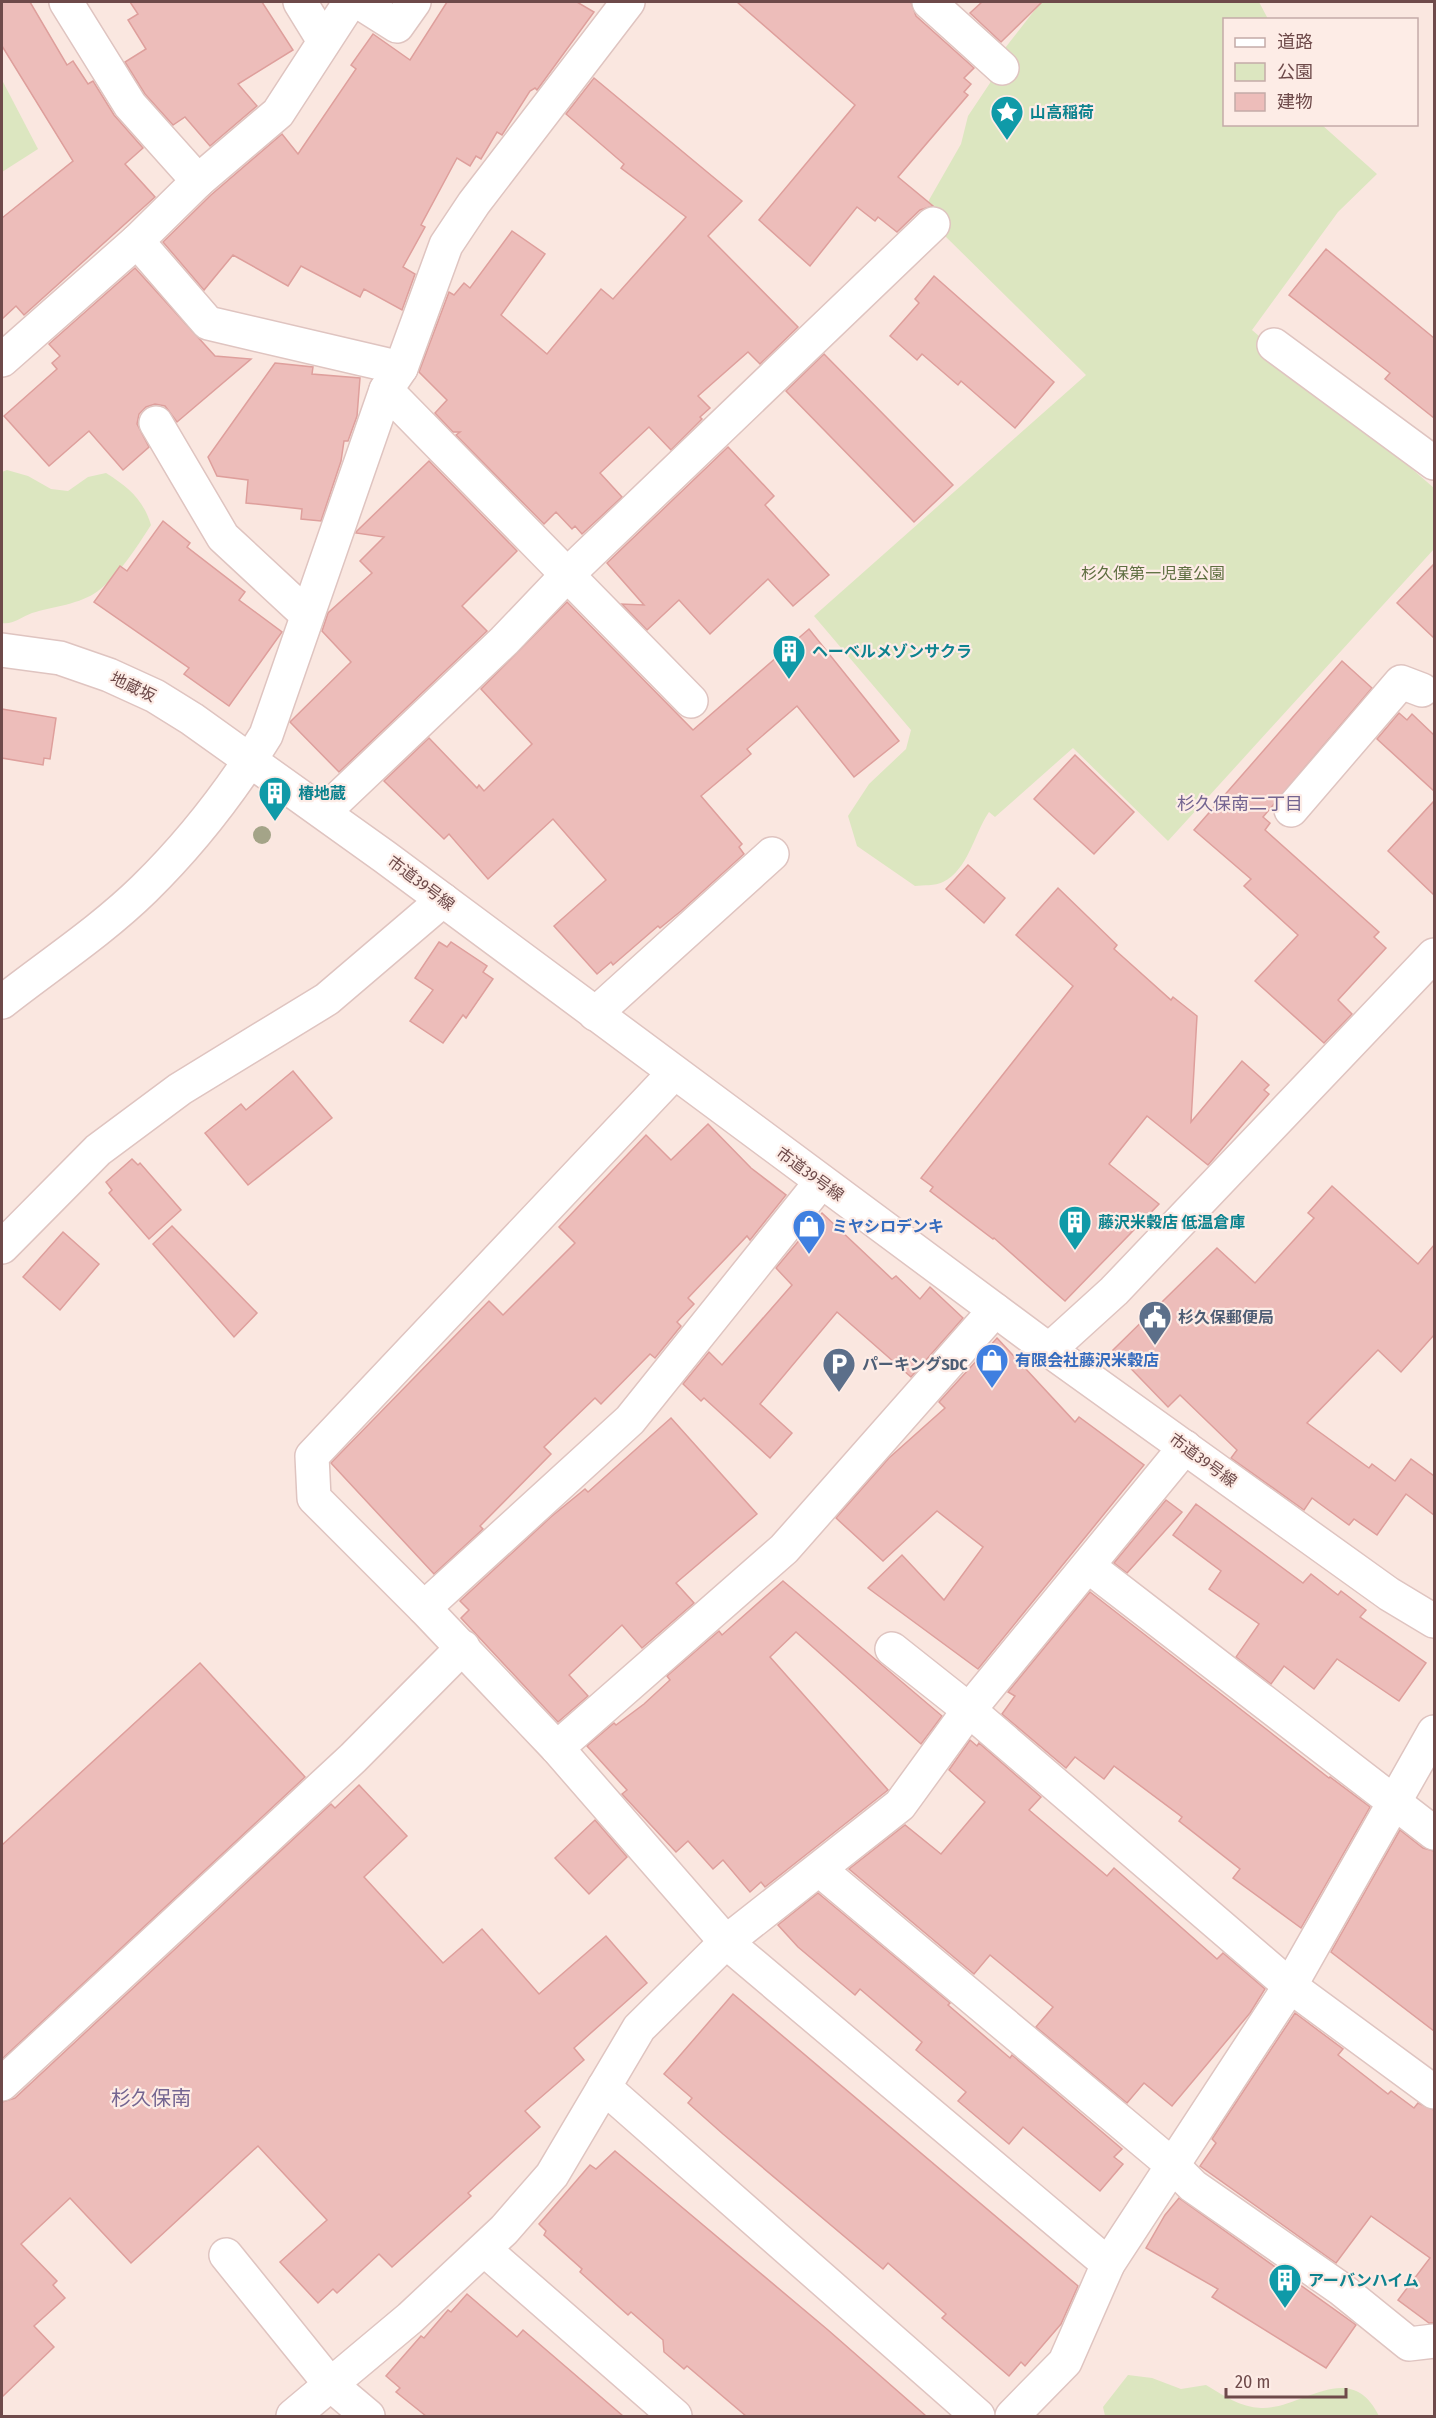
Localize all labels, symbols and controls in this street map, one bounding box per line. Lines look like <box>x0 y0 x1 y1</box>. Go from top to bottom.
legend <box>1223 18 1418 126</box>
text: 道路 <box>1277 31 1313 53</box>
text: 公園 <box>1277 61 1313 83</box>
text: 建物 <box>1277 91 1313 113</box>
place icon: 山高稲荷 <box>989 94 1025 141</box>
place label: 山高稲荷 <box>1030 103 1094 122</box>
park label: 杉久保第一児童公園 <box>1081 564 1225 583</box>
building icon: ヘーベルメゾンサクラ <box>771 633 807 680</box>
place label: ヘーベルメゾンサクラ <box>812 642 972 661</box>
street label: 地蔵坂 <box>107 668 159 706</box>
building icon: 椿地蔵 <box>257 775 293 822</box>
place label: 椿地蔵 <box>298 784 346 803</box>
district label: 杉久保南二丁目 <box>1177 793 1303 815</box>
street label: 市道39号線 <box>384 852 458 914</box>
street label: 市道39号線 <box>773 1143 847 1205</box>
building icon: 藤沢米穀店 低温倉庫 <box>1057 1204 1093 1251</box>
shop icon: ミヤシロデンキ <box>791 1208 827 1255</box>
place label: 藤沢米穀店 低温倉庫 <box>1098 1213 1245 1232</box>
place label: ミヤシロデンキ <box>832 1217 944 1236</box>
public building icon: 杉久保郵便局 <box>1137 1299 1173 1346</box>
place label: 杉久保郵便局 <box>1178 1308 1274 1327</box>
shop icon: 有限会社藤沢米穀店 <box>974 1342 1010 1389</box>
parking icon: パーキングSDC <box>821 1346 857 1393</box>
place label: 有限会社藤沢米穀店 <box>1015 1351 1159 1370</box>
place label: パーキングSDC <box>862 1355 968 1374</box>
street label: 市道39号線 <box>1166 1429 1240 1491</box>
district label: 杉久保南 <box>111 2086 191 2110</box>
building icon: アーバンハイム <box>1267 2262 1303 2309</box>
place label: アーバンハイム <box>1308 2271 1419 2290</box>
scale bar <box>1226 2361 1346 2399</box>
text: 20 m <box>1235 2371 1270 2393</box>

